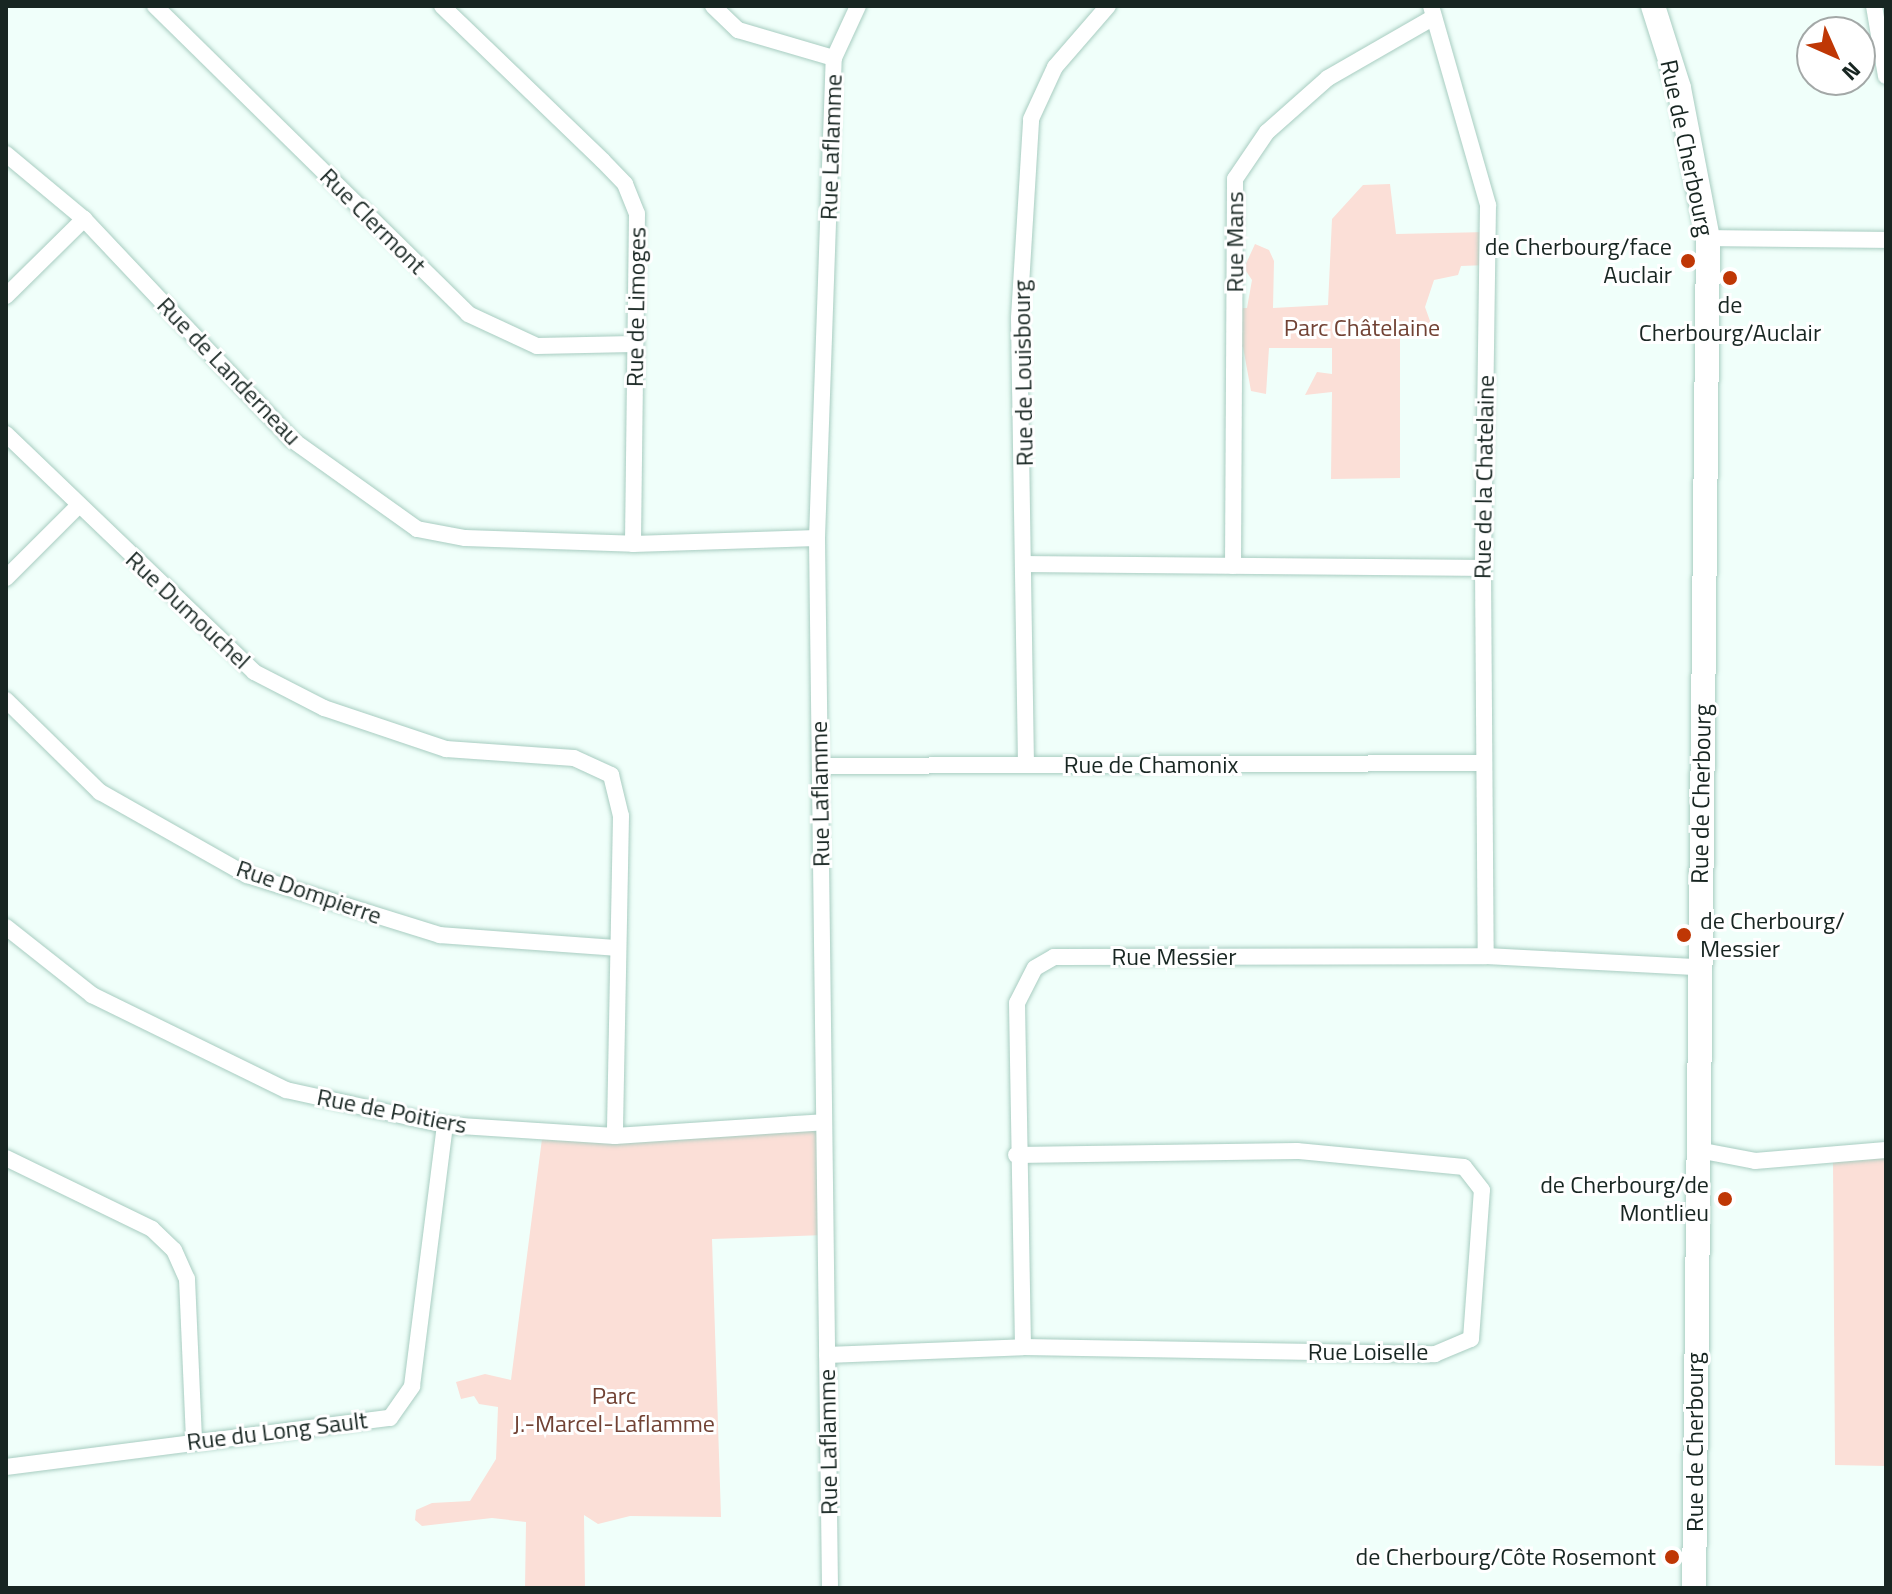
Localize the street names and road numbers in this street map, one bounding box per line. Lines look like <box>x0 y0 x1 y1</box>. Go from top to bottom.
street label: Rue de Cherbourg <box>1654 57 1720 239</box>
street label: Rue Laflamme <box>814 73 848 221</box>
street label: Rue Clermont <box>314 162 432 280</box>
street label: Rue Mans <box>1221 191 1249 293</box>
street label: Rue de Limoges <box>620 227 652 387</box>
street label: Rue de Louisbourg <box>1007 279 1039 467</box>
street label: Rue de Landerneau <box>151 291 307 451</box>
street label: Rue de la Chatelaine <box>1468 375 1500 579</box>
street label: Rue Dumouchel <box>120 545 256 675</box>
street label: Rue de Cherbourg <box>1685 704 1717 884</box>
street label: Rue Laflamme <box>804 721 836 867</box>
street label: Rue de Chamonix <box>1064 751 1238 779</box>
street label: Rue Dompierre <box>233 854 385 930</box>
street label: Rue Messier <box>1111 943 1237 971</box>
street label: Rue de Poitiers <box>315 1082 469 1140</box>
street label: Rue Loiselle <box>1308 1338 1428 1366</box>
street label: Rue de Cherbourg <box>1681 1352 1709 1532</box>
street label: Rue Laflamme <box>812 1369 844 1515</box>
street label: Rue du Long Sault <box>185 1406 369 1456</box>

